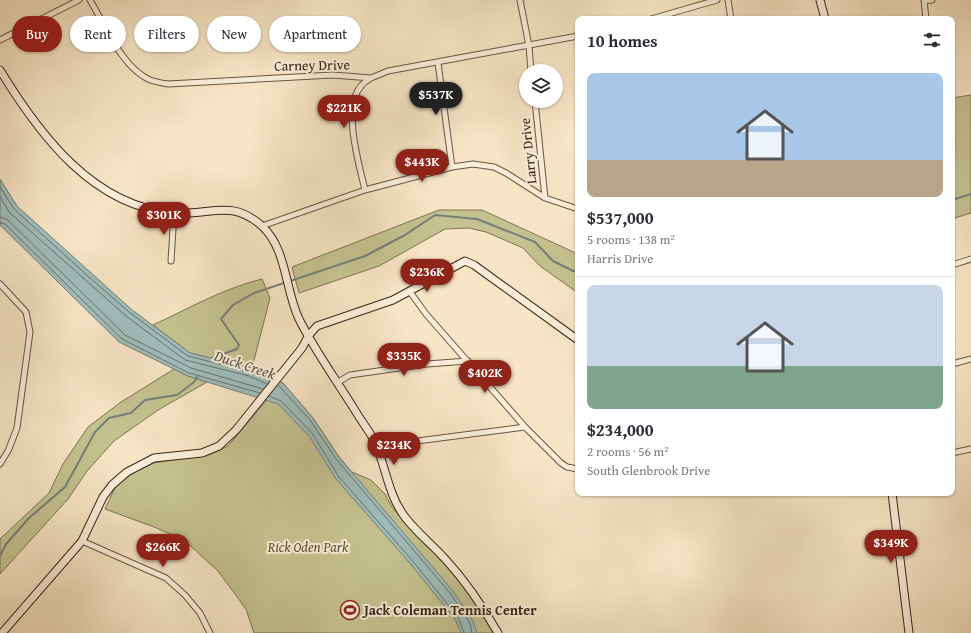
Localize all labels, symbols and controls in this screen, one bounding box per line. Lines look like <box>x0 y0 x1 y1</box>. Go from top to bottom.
chip: Buy <box>12 16 62 52</box>
chip: Rent <box>70 16 126 52</box>
chip: Filters <box>134 16 199 52</box>
chip: New <box>207 16 261 52</box>
chip: Apartment <box>269 16 361 52</box>
text: 10 homes <box>587 28 658 53</box>
icon: filters <box>921 29 943 51</box>
street label: Carney Drive <box>274 54 351 76</box>
map controls <box>519 64 563 108</box>
button: layers <box>519 64 563 108</box>
pin: $537K <box>408 82 464 116</box>
text: $537K <box>418 85 454 104</box>
pin: $221K <box>316 95 372 129</box>
text: $221K <box>326 98 362 117</box>
icon: home <box>729 99 801 171</box>
street label: Larry Drive <box>515 116 541 185</box>
pin: $443K <box>394 149 450 183</box>
text: $443K <box>404 152 440 171</box>
pin: $301K <box>136 202 192 236</box>
text: $301K <box>146 205 182 224</box>
text: $537,000 <box>587 205 653 230</box>
text: 5 rooms · 138 m² <box>587 230 675 249</box>
text: Harris Drive <box>587 249 653 268</box>
pin: $236K <box>399 259 455 293</box>
text: $236K <box>409 262 445 281</box>
icon: home <box>729 311 801 383</box>
pin: $335K <box>376 343 432 377</box>
water label: Duck Creek <box>211 344 279 384</box>
text: $335K <box>386 346 422 365</box>
pin: $402K <box>457 360 513 394</box>
text: $402K <box>467 363 503 382</box>
text: $234,000 <box>587 417 653 442</box>
pin: $234K <box>366 432 422 466</box>
text: $234K <box>376 435 412 454</box>
text: 2 rooms · 56 m² <box>587 442 669 461</box>
text: South Glenbrook Drive <box>587 461 710 480</box>
pin: $349K <box>863 530 919 564</box>
text: $349K <box>873 533 909 552</box>
pin: $266K <box>135 534 191 568</box>
text: $266K <box>145 537 181 556</box>
park label: Rick Oden Park <box>267 537 349 557</box>
sports icon: Jack Coleman Tennis Center <box>339 599 361 621</box>
place label: Jack Coleman Tennis Center <box>362 600 537 620</box>

